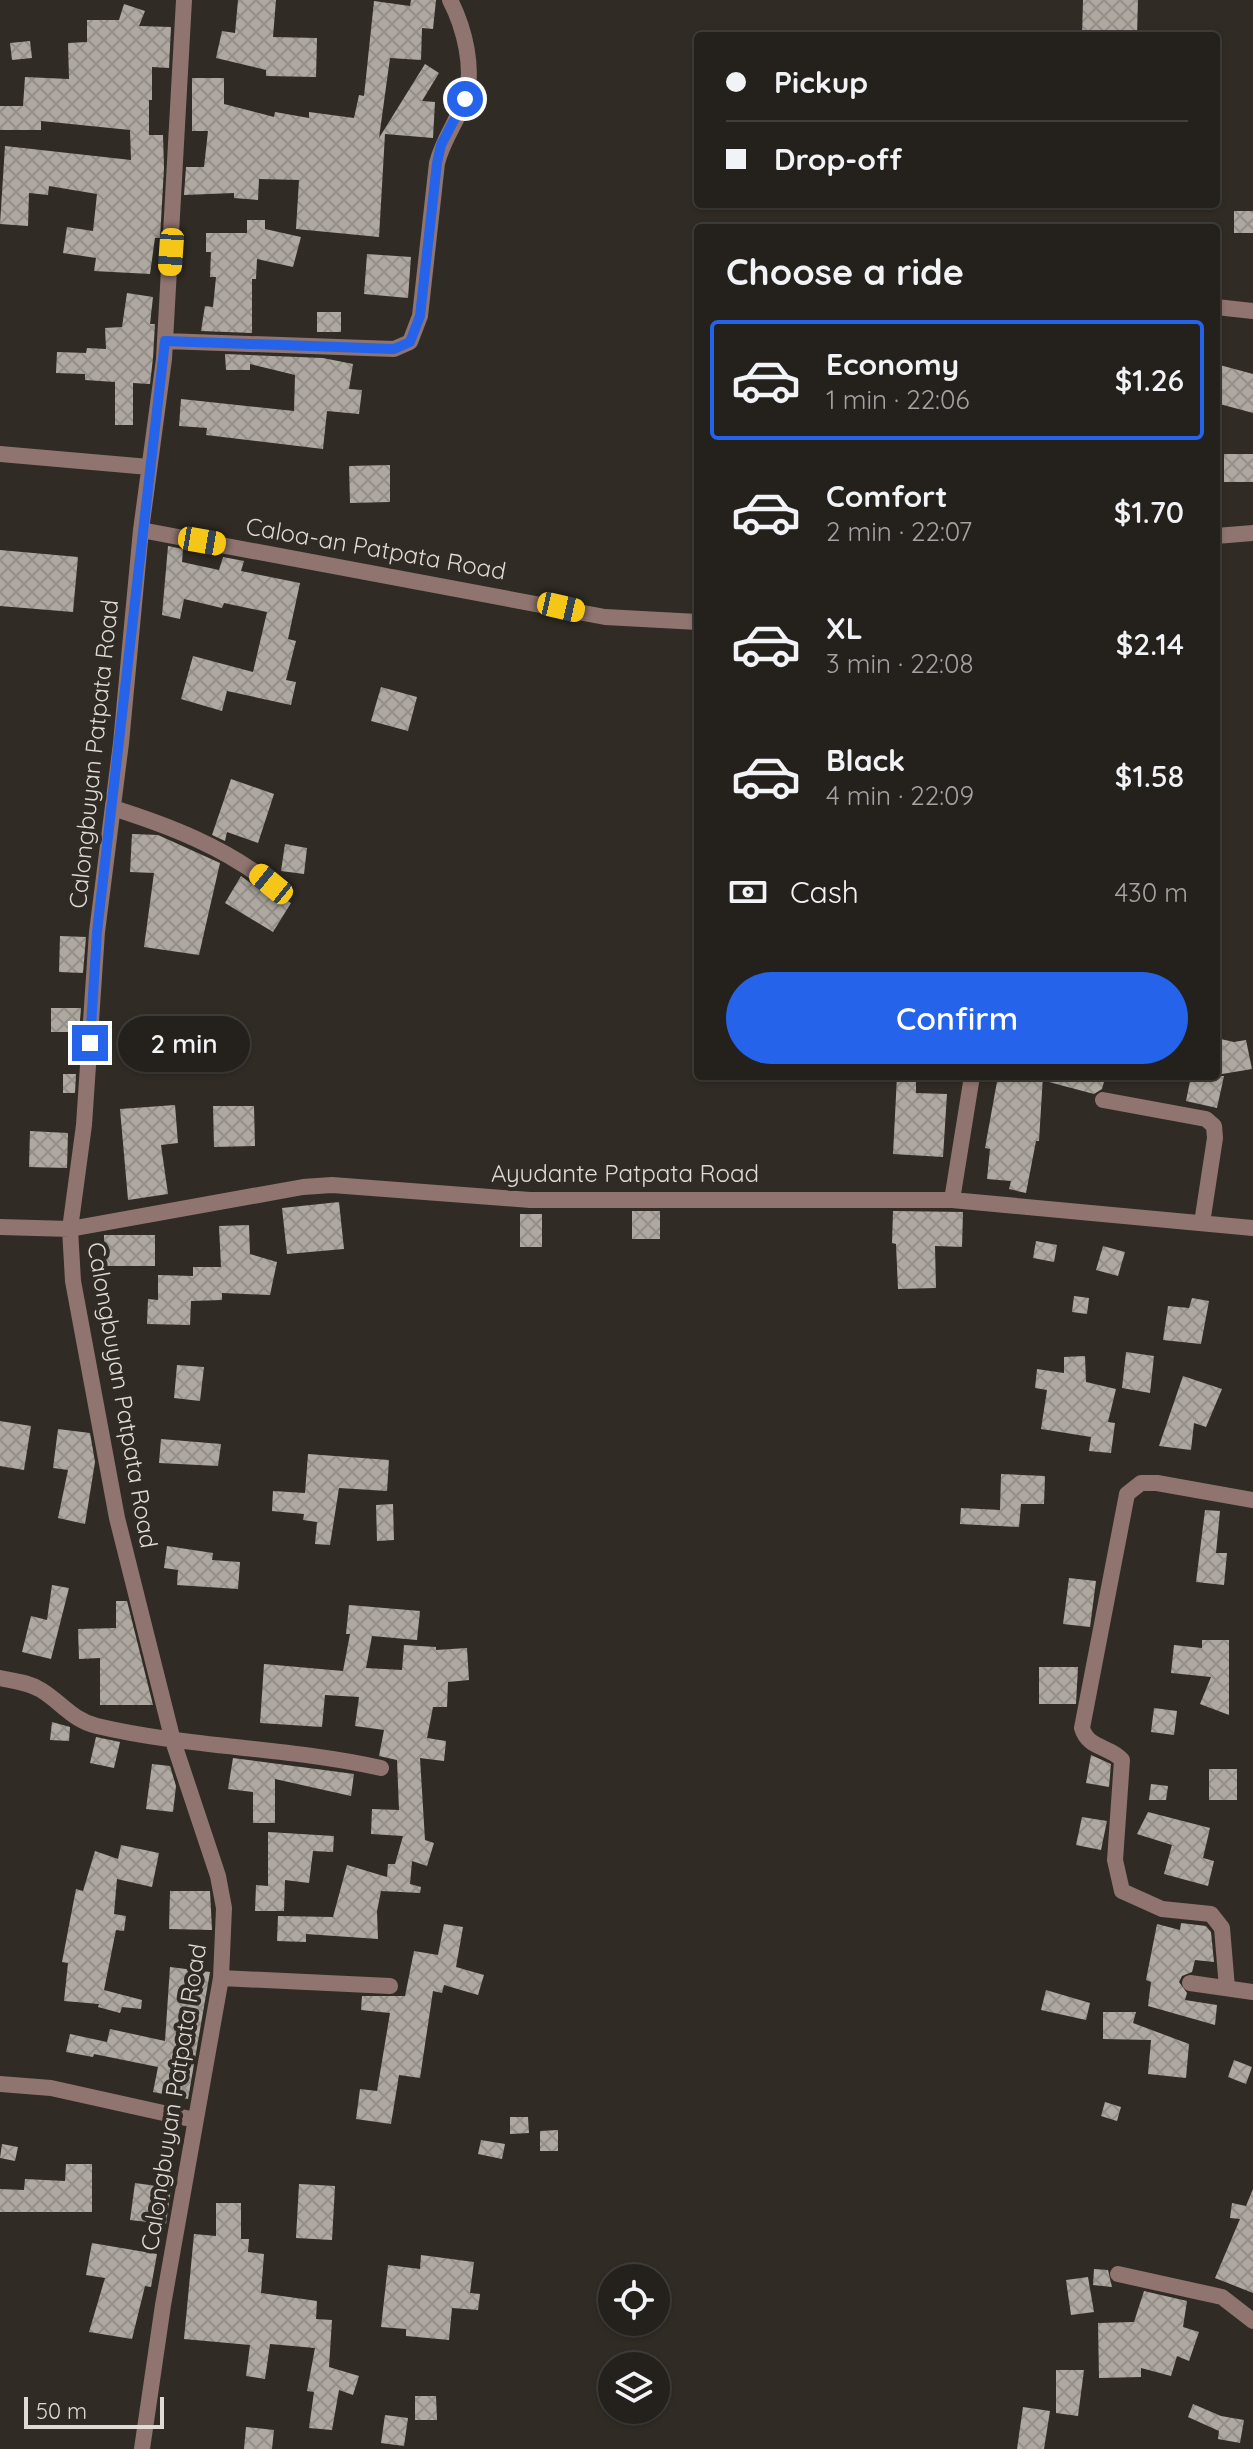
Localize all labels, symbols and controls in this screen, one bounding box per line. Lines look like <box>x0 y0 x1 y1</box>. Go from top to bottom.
text: Pickup <box>774 63 868 101</box>
route start <box>447 81 483 117</box>
text: Drop-off <box>774 140 902 178</box>
car <box>157 227 185 277</box>
text: Choose a ride <box>726 249 964 294</box>
icon: car <box>730 344 802 416</box>
text: Economy <box>826 345 959 383</box>
text: $1.26 <box>1115 361 1184 399</box>
text: 1 min · 22:06 <box>826 383 969 416</box>
icon: car <box>730 476 802 548</box>
text: Comfort <box>826 477 947 515</box>
text: $1.70 <box>1114 493 1184 531</box>
street label: Caloa-an Patpata Road <box>244 510 508 586</box>
text: 2 min · 22:07 <box>826 515 972 548</box>
car <box>176 525 228 557</box>
car <box>535 590 587 624</box>
street label: Calongbuyan Patpata Road <box>62 598 124 910</box>
icon: car <box>730 608 802 680</box>
text: XL <box>826 609 863 647</box>
text: $2.14 <box>1116 625 1184 663</box>
text: 3 min · 22:08 <box>826 647 973 680</box>
icon: car <box>730 740 802 812</box>
text: Black <box>826 741 905 779</box>
text: $1.58 <box>1115 757 1184 795</box>
text: 4 min · 22:09 <box>826 779 974 812</box>
car <box>245 860 297 908</box>
icon: cash <box>726 870 770 914</box>
text: Cash <box>790 873 859 911</box>
text: 430 m <box>1114 876 1188 909</box>
button: Confirm <box>726 972 1188 1064</box>
callout: 2 min <box>118 1015 250 1071</box>
route end <box>72 1025 108 1061</box>
text: 2 min <box>150 1027 218 1060</box>
street label: Ayudante Patpata Road <box>491 1158 759 1188</box>
street label: Calongbuyan Patpata Road <box>81 1240 165 1550</box>
street label: Calongbuyan Patpata Road <box>134 1941 212 2253</box>
map controls <box>598 2264 670 2424</box>
button: locate <box>598 2264 670 2336</box>
button: layers <box>598 2352 670 2424</box>
scale bar <box>24 2393 164 2429</box>
text: 50 m <box>36 2397 87 2425</box>

